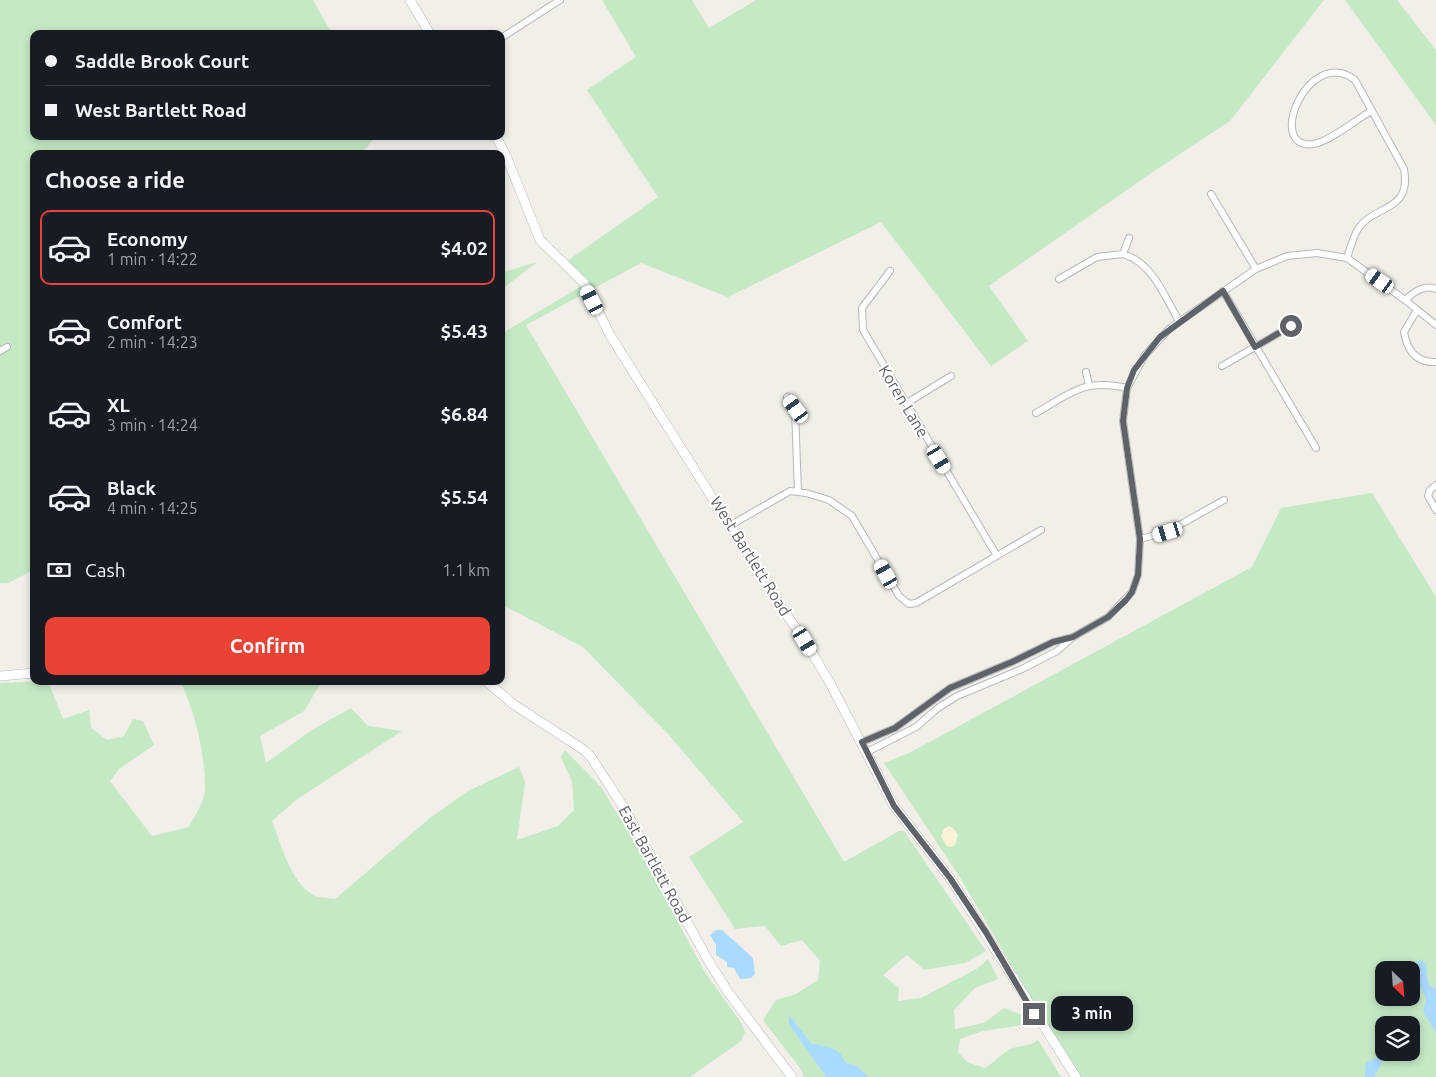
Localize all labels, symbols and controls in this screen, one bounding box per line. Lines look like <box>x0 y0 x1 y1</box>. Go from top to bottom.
text: Saddle Brook Court <box>75 50 249 72</box>
text: West Bartlett Road <box>75 99 247 121</box>
text: Choose a ride <box>45 167 185 192</box>
icon: car <box>47 225 92 270</box>
text: Economy <box>107 228 188 250</box>
text: $4.02 <box>440 237 488 259</box>
text: 1 min · 14:22 <box>107 250 198 268</box>
car <box>1363 266 1396 296</box>
car <box>578 283 605 317</box>
icon: car <box>47 308 92 353</box>
text: Comfort <box>107 311 182 333</box>
route start <box>1280 315 1302 337</box>
text: $5.43 <box>440 320 488 342</box>
text: 2 min · 14:23 <box>107 333 198 351</box>
street label: Koren Lane <box>875 362 933 440</box>
icon: car <box>47 391 92 436</box>
car <box>781 392 810 426</box>
text: XL <box>107 394 130 416</box>
text: $6.84 <box>440 403 488 425</box>
text: 3 min · 14:24 <box>107 416 198 434</box>
car <box>924 442 953 476</box>
icon: car <box>47 474 92 519</box>
text: Black <box>107 477 156 499</box>
text: $5.54 <box>440 486 488 508</box>
street label: West Bartlett Road <box>707 493 795 619</box>
text: 4 min · 14:25 <box>107 499 198 517</box>
car <box>1151 520 1184 544</box>
icon: cash <box>45 556 73 584</box>
car <box>872 557 899 591</box>
text: Cash <box>85 559 126 581</box>
text: 1.1 km <box>442 561 490 579</box>
button: Confirm <box>45 617 490 675</box>
car <box>790 624 819 658</box>
street label: East Bartlett Road <box>615 802 695 926</box>
north arrow <box>1375 961 1420 1006</box>
map controls <box>1375 961 1420 1061</box>
callout: 3 min <box>1052 996 1134 1032</box>
route end <box>1023 1003 1045 1025</box>
text: 3 min <box>1072 1004 1112 1022</box>
button: layers <box>1375 1016 1420 1061</box>

